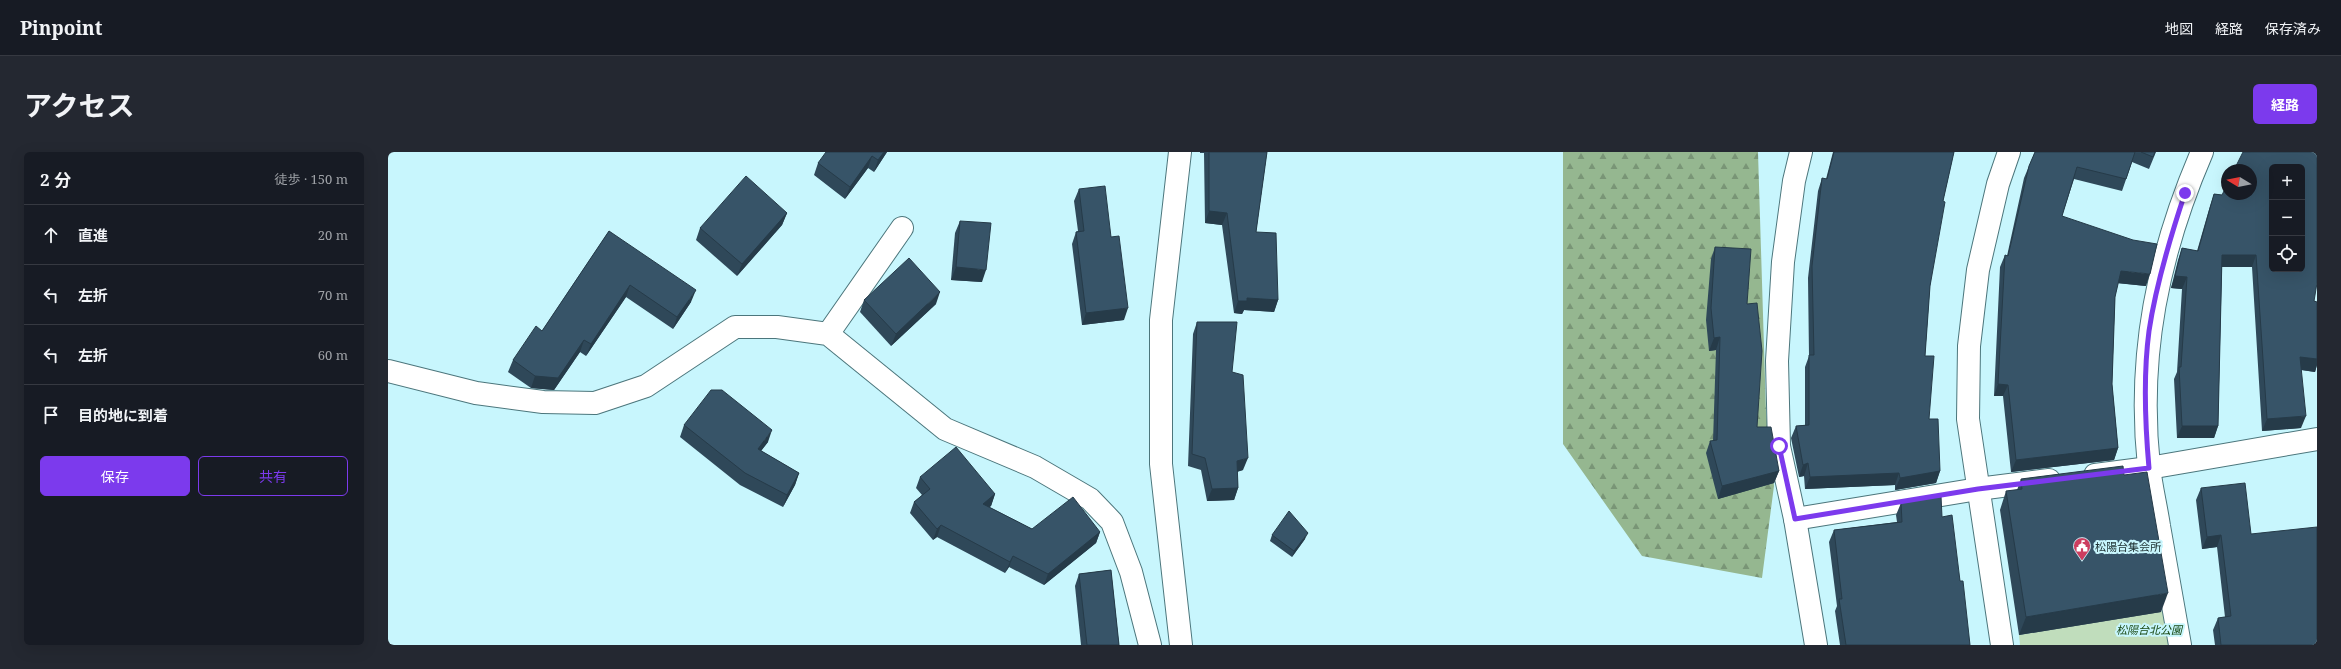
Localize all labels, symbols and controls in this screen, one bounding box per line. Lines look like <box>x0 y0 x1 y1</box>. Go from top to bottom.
text: Pinpoint <box>20 15 102 41</box>
text: 地図 <box>2165 19 2193 38</box>
text: 経路 <box>2215 19 2243 38</box>
text: 保存済み <box>2265 19 2321 38</box>
button: 経路 <box>2253 84 2317 124</box>
text: アクセス <box>24 86 135 124</box>
north arrow <box>2221 164 2257 200</box>
map controls <box>2269 164 2305 272</box>
button: + <box>2269 164 2305 200</box>
text: 2 分 <box>40 168 71 191</box>
text: 徒歩 · 150 m <box>275 170 348 188</box>
route end <box>2176 184 2194 202</box>
button: − <box>2269 200 2305 236</box>
icon: ahead <box>40 224 62 246</box>
text: 直進 <box>78 225 108 245</box>
text: 20 m <box>318 226 348 244</box>
button: locate <box>2269 236 2305 272</box>
icon: left <box>40 284 62 306</box>
text: 左折 <box>78 285 108 305</box>
text: 70 m <box>318 286 348 304</box>
icon: left <box>40 344 62 366</box>
text: 左折 <box>78 345 108 365</box>
text: 60 m <box>318 346 348 364</box>
icon: arrive <box>40 404 62 426</box>
text: 目的地に到着 <box>78 405 168 425</box>
route start <box>1770 437 1788 455</box>
button: 保存 <box>40 456 190 496</box>
button: 共有 <box>198 456 348 496</box>
public building icon: 松陽台集会所 <box>2072 536 2092 561</box>
place label: 松陽台集会所 <box>2095 539 2162 554</box>
park label: 松陽台北公園 <box>2116 622 2184 637</box>

